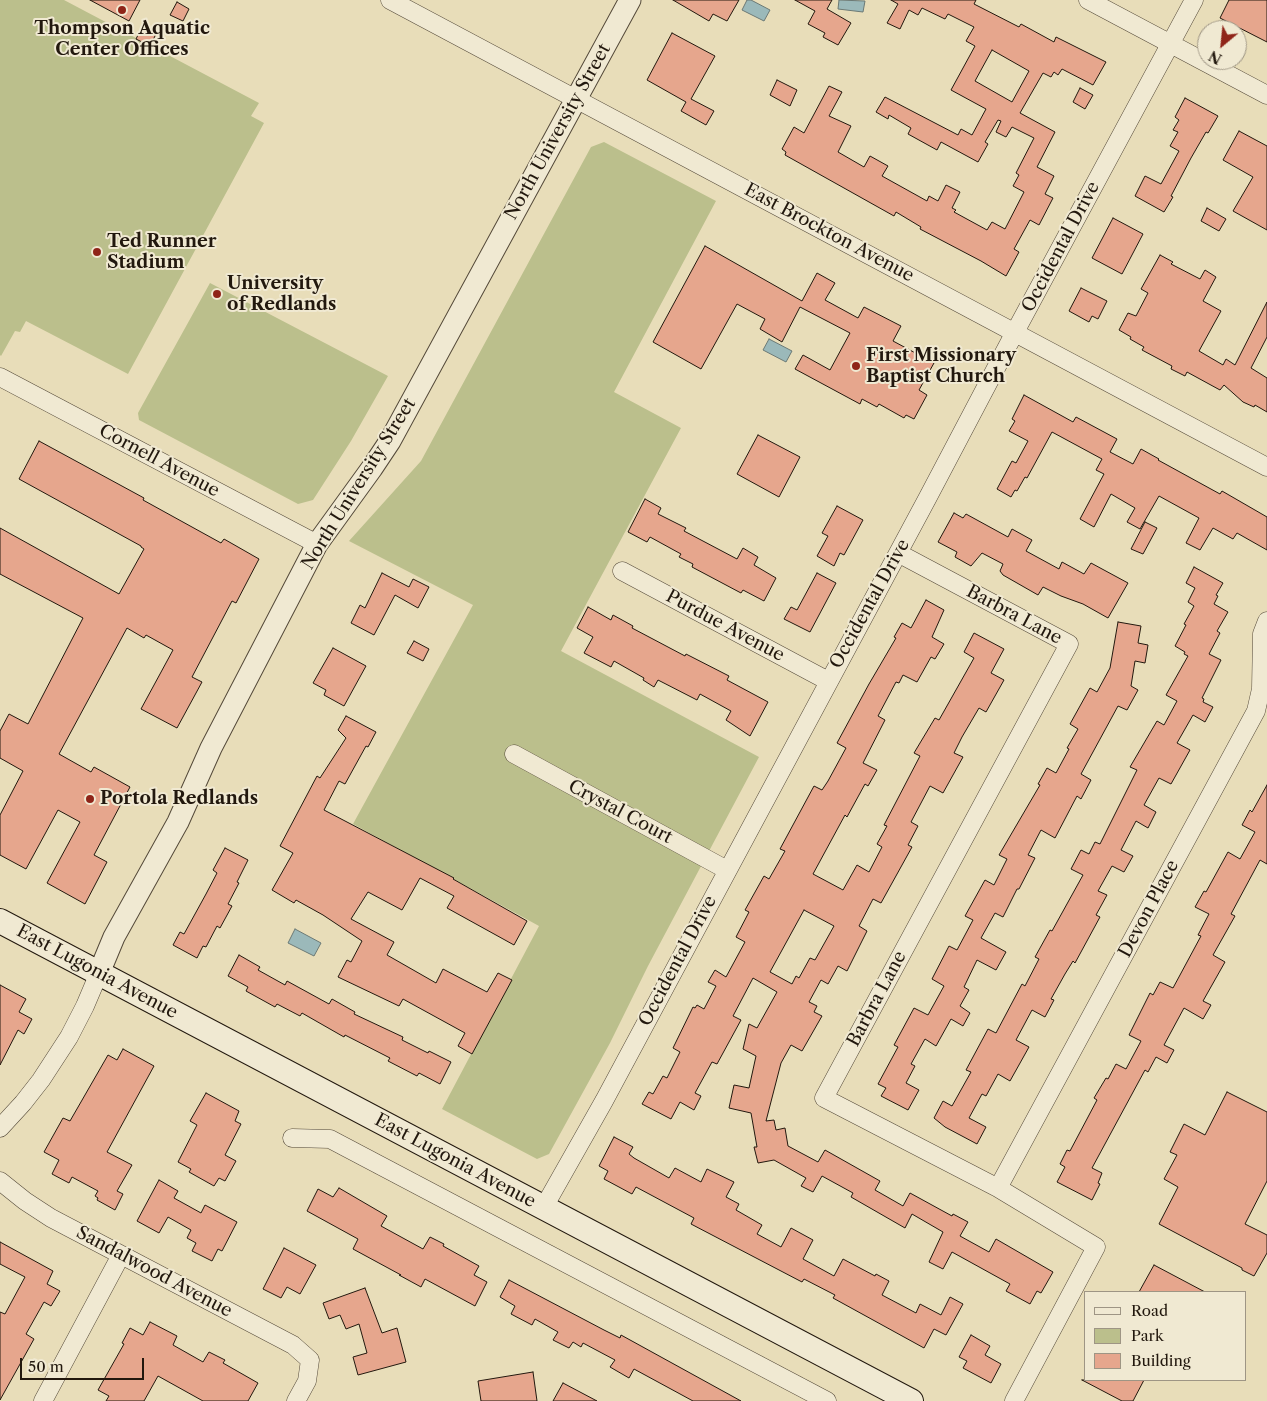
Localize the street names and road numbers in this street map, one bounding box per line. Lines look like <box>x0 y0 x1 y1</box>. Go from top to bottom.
street label: North University Street <box>501 40 615 224</box>
street label: Occidental Drive <box>1018 178 1104 316</box>
street label: East Brockton Avenue <box>741 179 917 287</box>
street label: North University Street <box>297 394 421 574</box>
street label: Cornell Avenue <box>95 420 223 502</box>
street label: Occidental Drive <box>826 536 914 672</box>
street label: Barbra Lane <box>963 581 1065 649</box>
street label: Purdue Avenue <box>662 586 788 666</box>
street label: Crystal Court <box>564 776 676 848</box>
street label: Devon Place <box>1114 857 1184 961</box>
street label: Occidental Drive <box>635 892 721 1030</box>
street label: East Lugonia Avenue <box>13 920 181 1024</box>
street label: Barbra Lane <box>843 948 911 1050</box>
street label: East Lugonia Avenue <box>371 1109 539 1213</box>
street label: Sandalwood Avenue <box>72 1222 236 1322</box>

